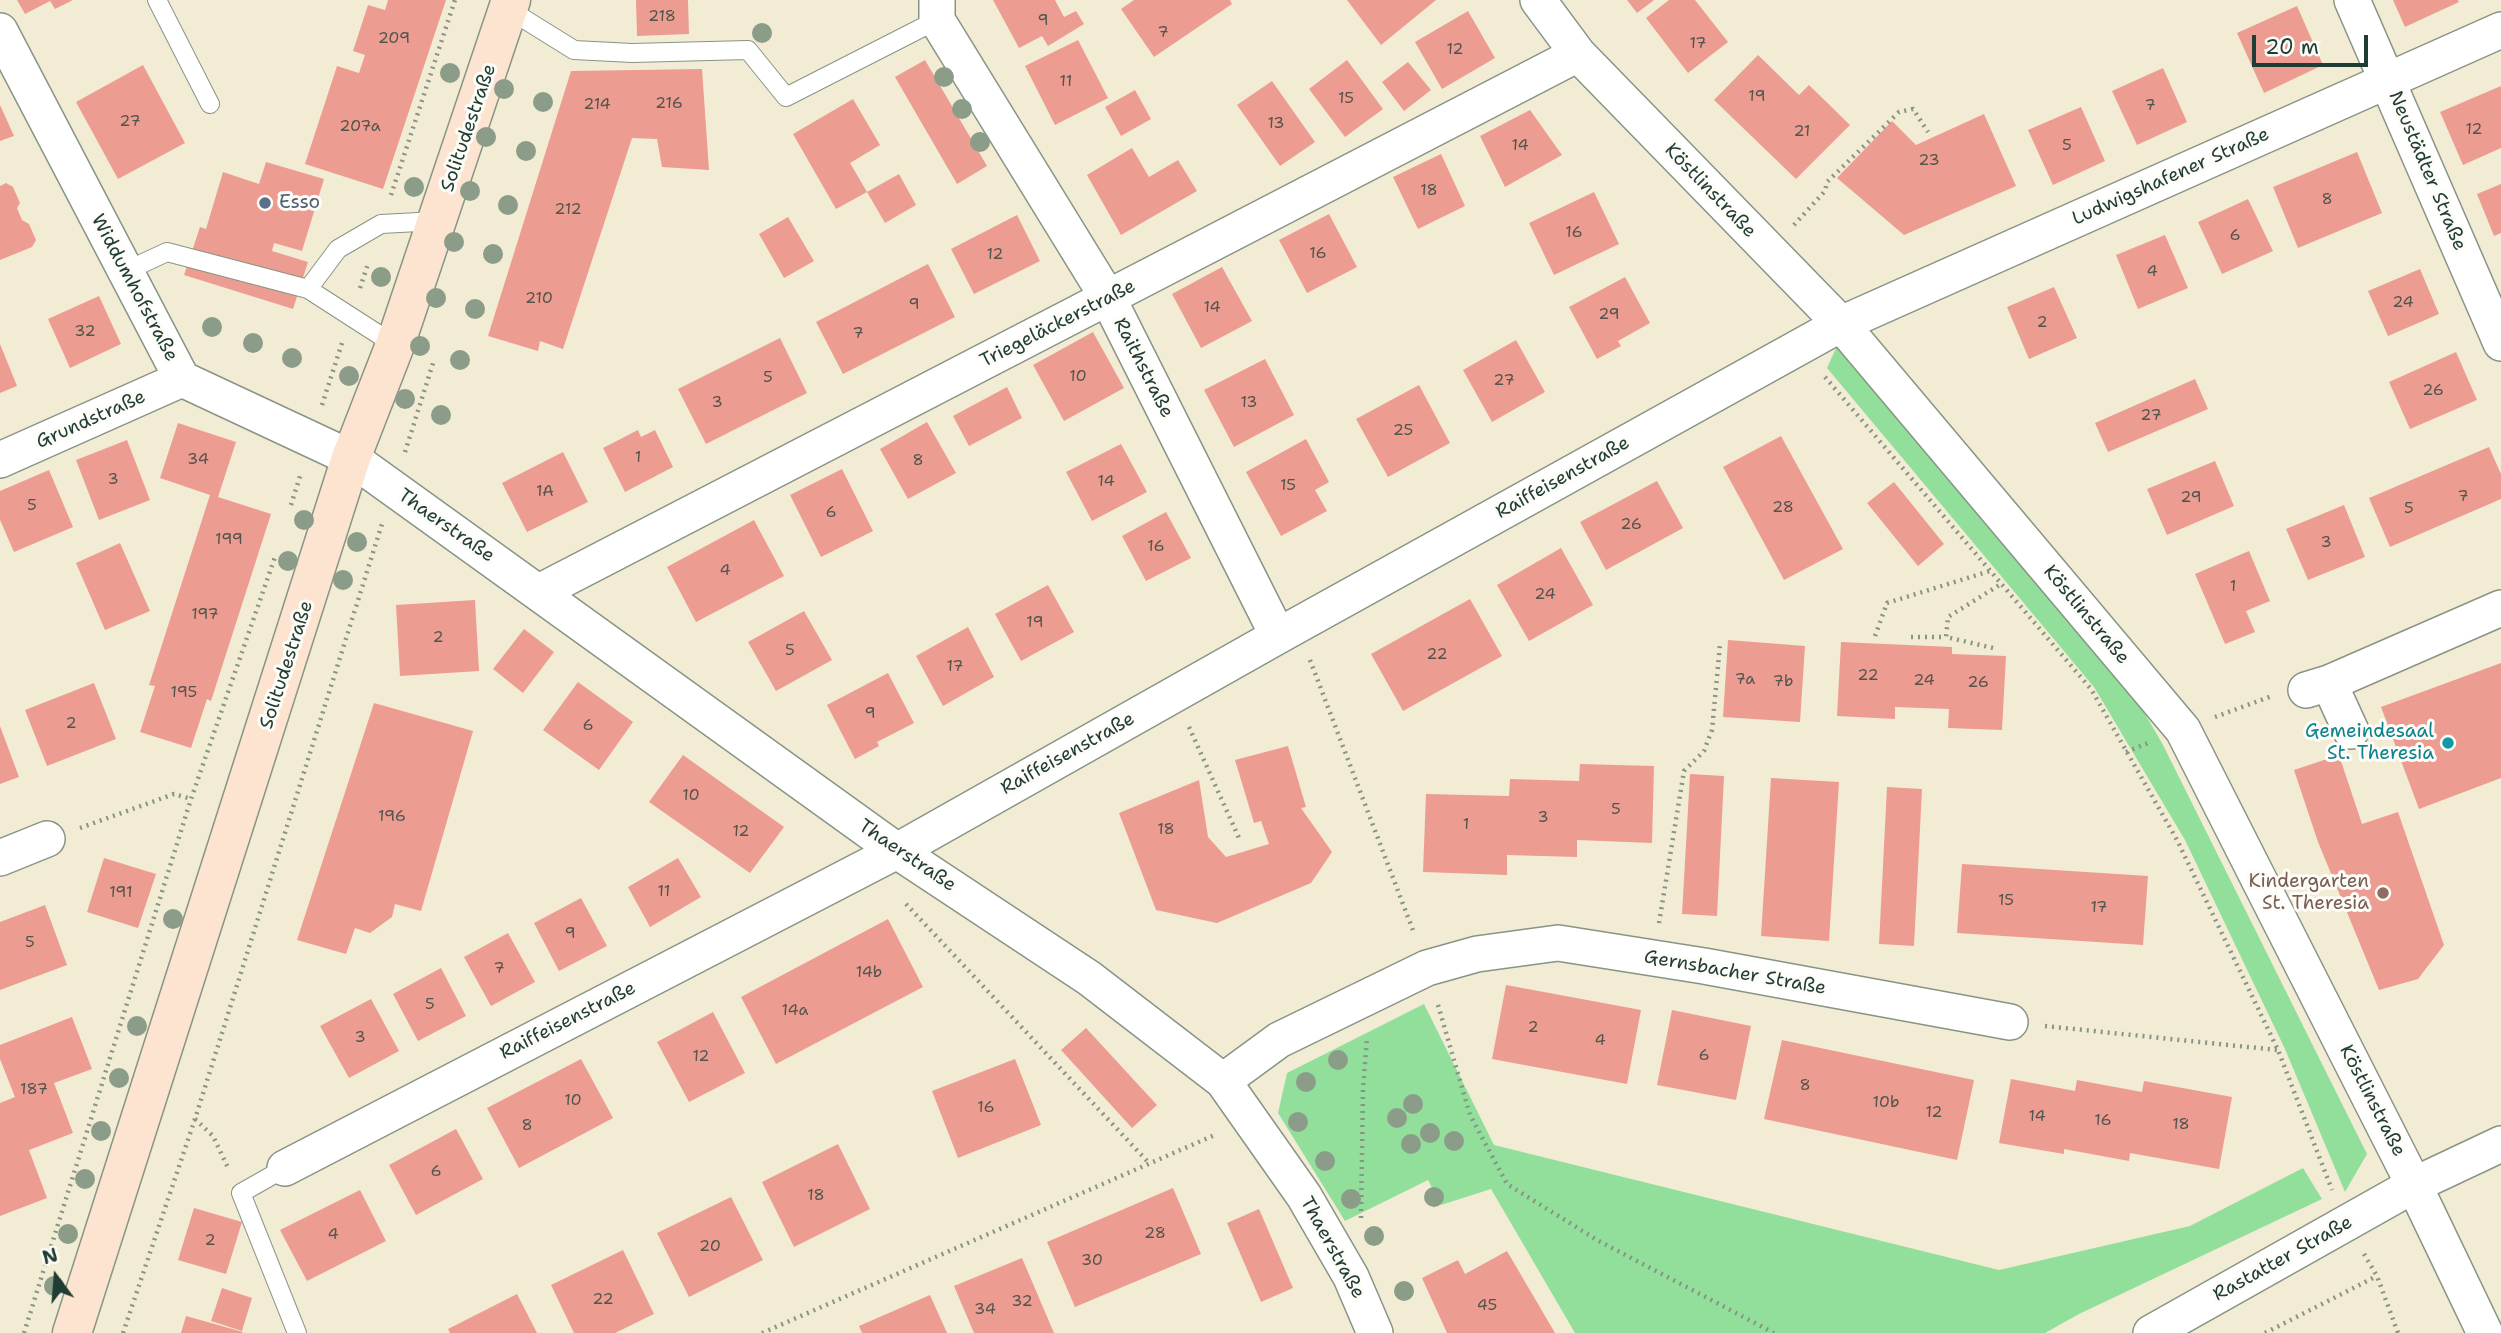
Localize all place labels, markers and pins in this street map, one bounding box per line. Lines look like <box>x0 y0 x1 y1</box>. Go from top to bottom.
place label: Esso <box>279 192 320 214</box>
marker: Esso <box>257 195 273 211</box>
place label: Gemeindesaal St. Theresia <box>2305 721 2434 765</box>
marker: Gemeindesaal St. Theresia <box>2440 735 2456 751</box>
place label: Kindergarten St. Theresia <box>2248 871 2369 915</box>
marker: Kindergarten St. Theresia <box>2375 885 2391 901</box>

